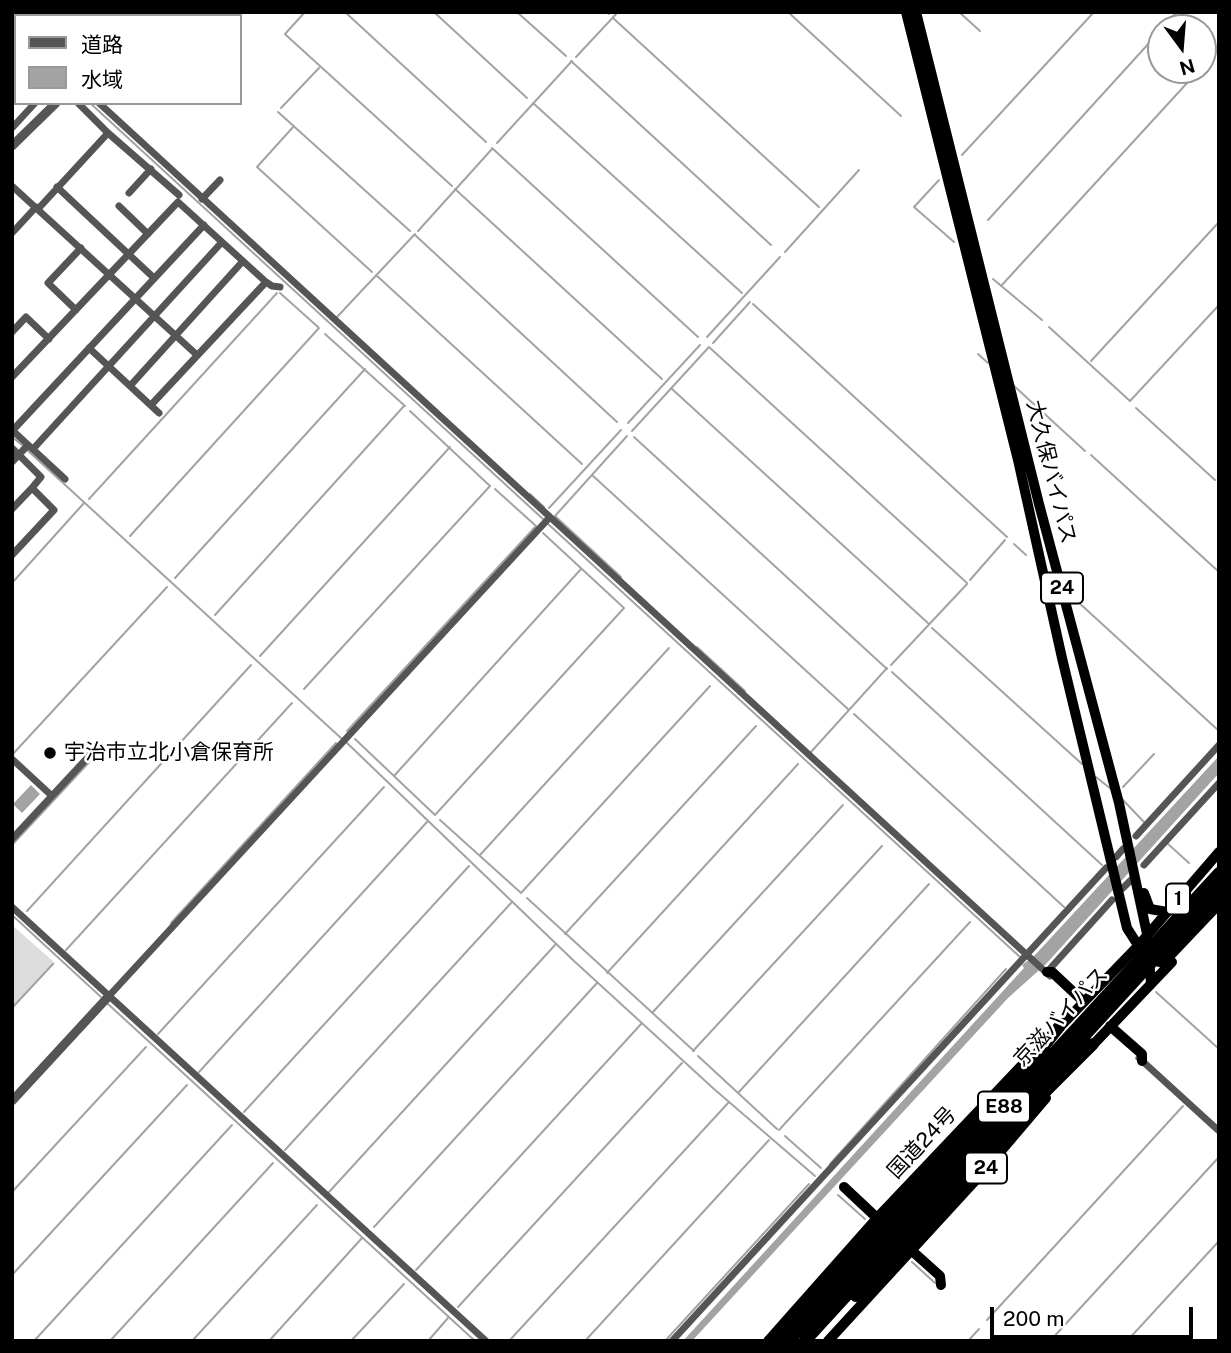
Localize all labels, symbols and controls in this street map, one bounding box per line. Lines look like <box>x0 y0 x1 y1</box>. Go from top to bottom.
legend <box>14 14 242 105</box>
north arrow <box>1147 14 1217 84</box>
text: 道路 <box>81 32 123 57</box>
text: N <box>1177 55 1197 80</box>
text: 水域 <box>81 67 123 92</box>
street label: 大久保バイパス <box>1021 398 1081 546</box>
road number: 24 <box>1041 572 1083 604</box>
place label: 宇治市立北小倉保育所 <box>64 740 274 766</box>
marker: 宇治市立北小倉保育所 <box>42 745 58 761</box>
road number: 1 <box>1166 884 1190 914</box>
street label: 京滋バイパス <box>1009 962 1113 1072</box>
road number: E88 <box>978 1092 1030 1122</box>
street label: 国道24号 <box>883 1102 961 1184</box>
road number: 24 <box>965 1152 1007 1184</box>
scale bar <box>993 1294 1196 1338</box>
text: 200 m <box>1003 1306 1064 1331</box>

